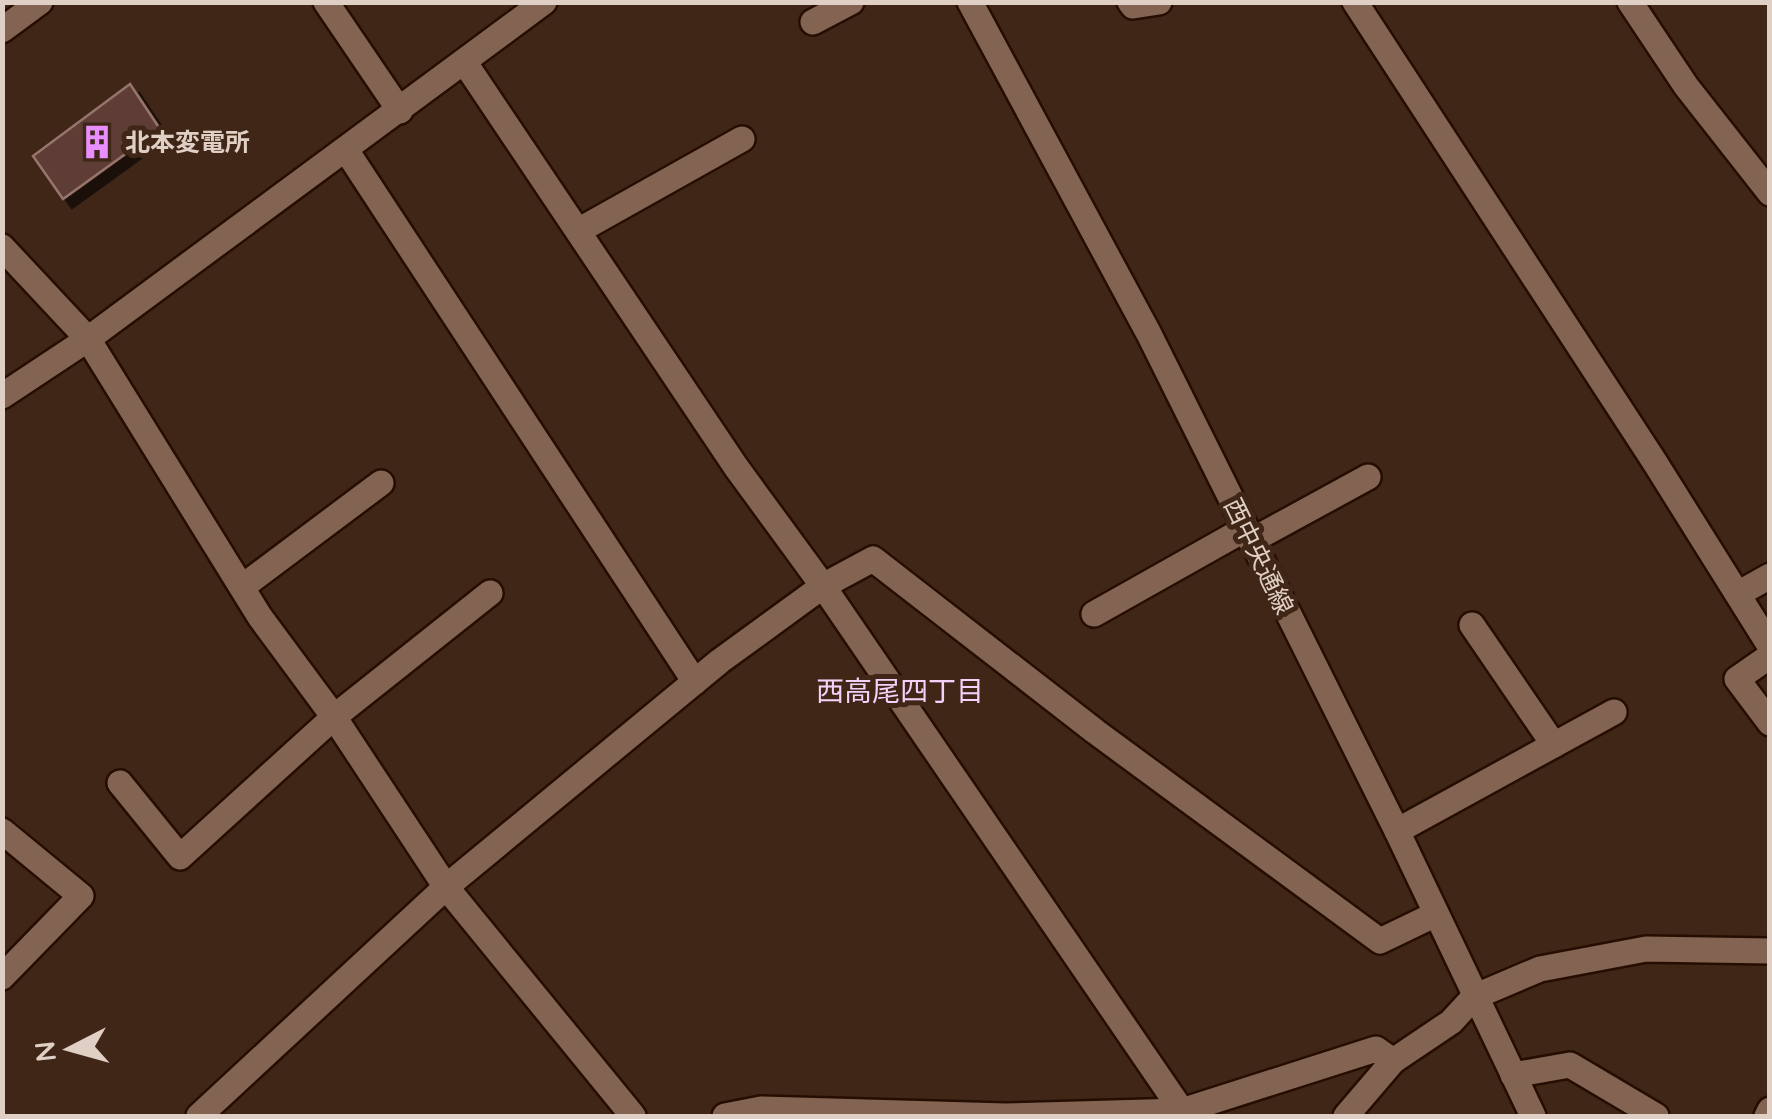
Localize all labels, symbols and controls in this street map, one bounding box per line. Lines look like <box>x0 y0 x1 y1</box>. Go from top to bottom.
building icon: 北本変電所 <box>78 123 116 161</box>
place label: 北本変電所 <box>125 126 250 157</box>
street label: 西中央通線 <box>1218 493 1301 619</box>
district label: 西高尾四丁目 <box>816 673 984 708</box>
north arrow <box>20 999 120 1099</box>
text: N <box>26 1040 63 1064</box>

